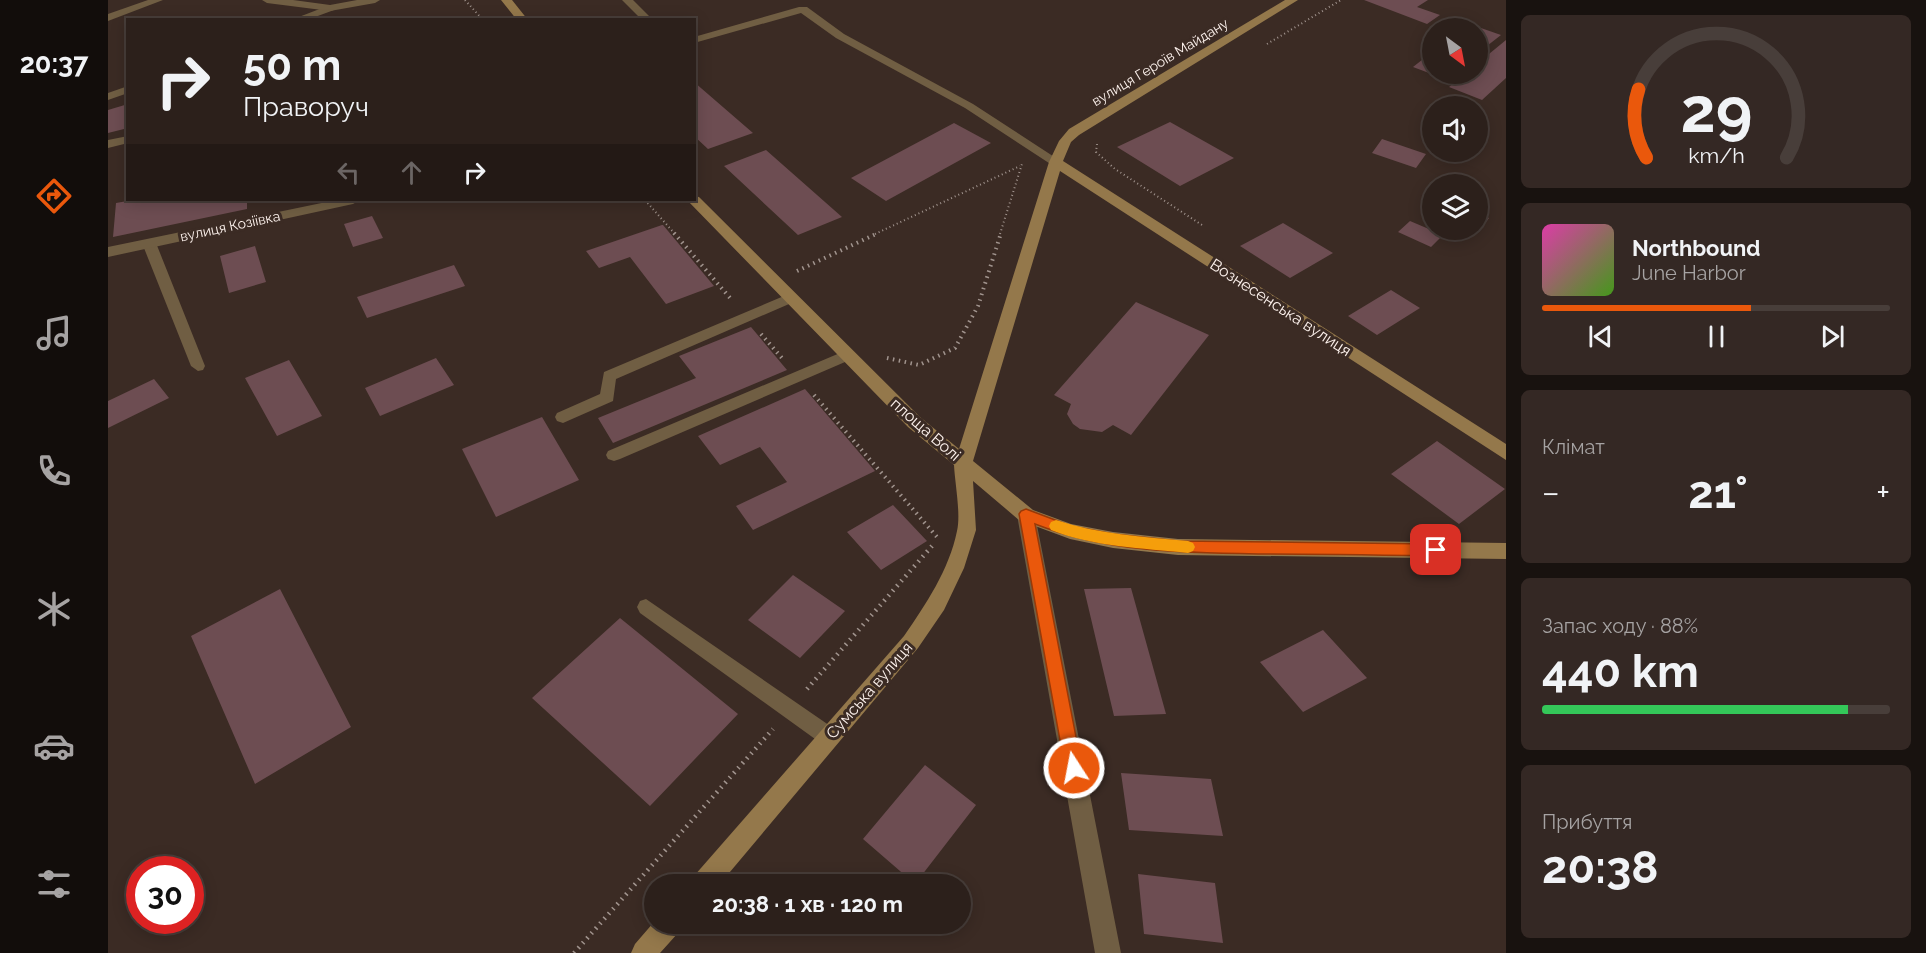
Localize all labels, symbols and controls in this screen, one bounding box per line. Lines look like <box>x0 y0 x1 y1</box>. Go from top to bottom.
street label: вулиця Героїв Майдану <box>1089 15 1231 109</box>
north arrow <box>1422 18 1488 84</box>
map controls <box>1422 18 1488 240</box>
text: 50 m <box>243 41 341 90</box>
icon: right <box>144 42 222 120</box>
text: 20:37 <box>20 48 88 79</box>
text: 29 <box>1680 73 1752 147</box>
text: Праворуч <box>243 91 369 122</box>
button: sound <box>1422 96 1488 162</box>
text: km/h <box>1688 144 1744 169</box>
icon: left <box>332 156 365 189</box>
icon: ahead <box>395 156 428 189</box>
icon: right <box>458 156 491 189</box>
button: layers <box>1422 174 1488 240</box>
icon: directions <box>33 175 75 217</box>
street label: вулиця Козіївка <box>178 208 282 244</box>
text: Northbound <box>1632 235 1761 261</box>
street label: Вознесенська вулиця <box>1206 255 1355 360</box>
text: June Harbor <box>1632 261 1746 285</box>
icon: music <box>33 312 75 354</box>
icon: previous <box>1584 320 1617 353</box>
icon: pause <box>1700 320 1733 353</box>
icon: next <box>1816 320 1849 353</box>
street label: площа Волі <box>887 394 965 465</box>
text: Клімат <box>1542 435 1605 459</box>
icon: phone <box>33 450 75 492</box>
text: 21° <box>1688 466 1748 519</box>
text: − <box>1542 473 1560 512</box>
text: + <box>1876 473 1890 512</box>
pin <box>1410 524 1461 575</box>
icon: arrive <box>1419 533 1452 566</box>
icon: climate <box>33 588 75 630</box>
text: Запас ходу · 88% <box>1542 614 1698 638</box>
street label: Сумська вулиця <box>822 638 917 743</box>
text: 440 km <box>1542 645 1699 698</box>
icon: car <box>33 725 75 767</box>
position arrow <box>1042 736 1106 800</box>
text: Прибуття <box>1542 810 1632 834</box>
text: 20:38 <box>1542 841 1658 894</box>
speed limit sign: 30 <box>126 856 204 934</box>
icon: filters <box>33 863 75 905</box>
text: 20:38 · 1 хв · 120 m <box>712 891 903 917</box>

